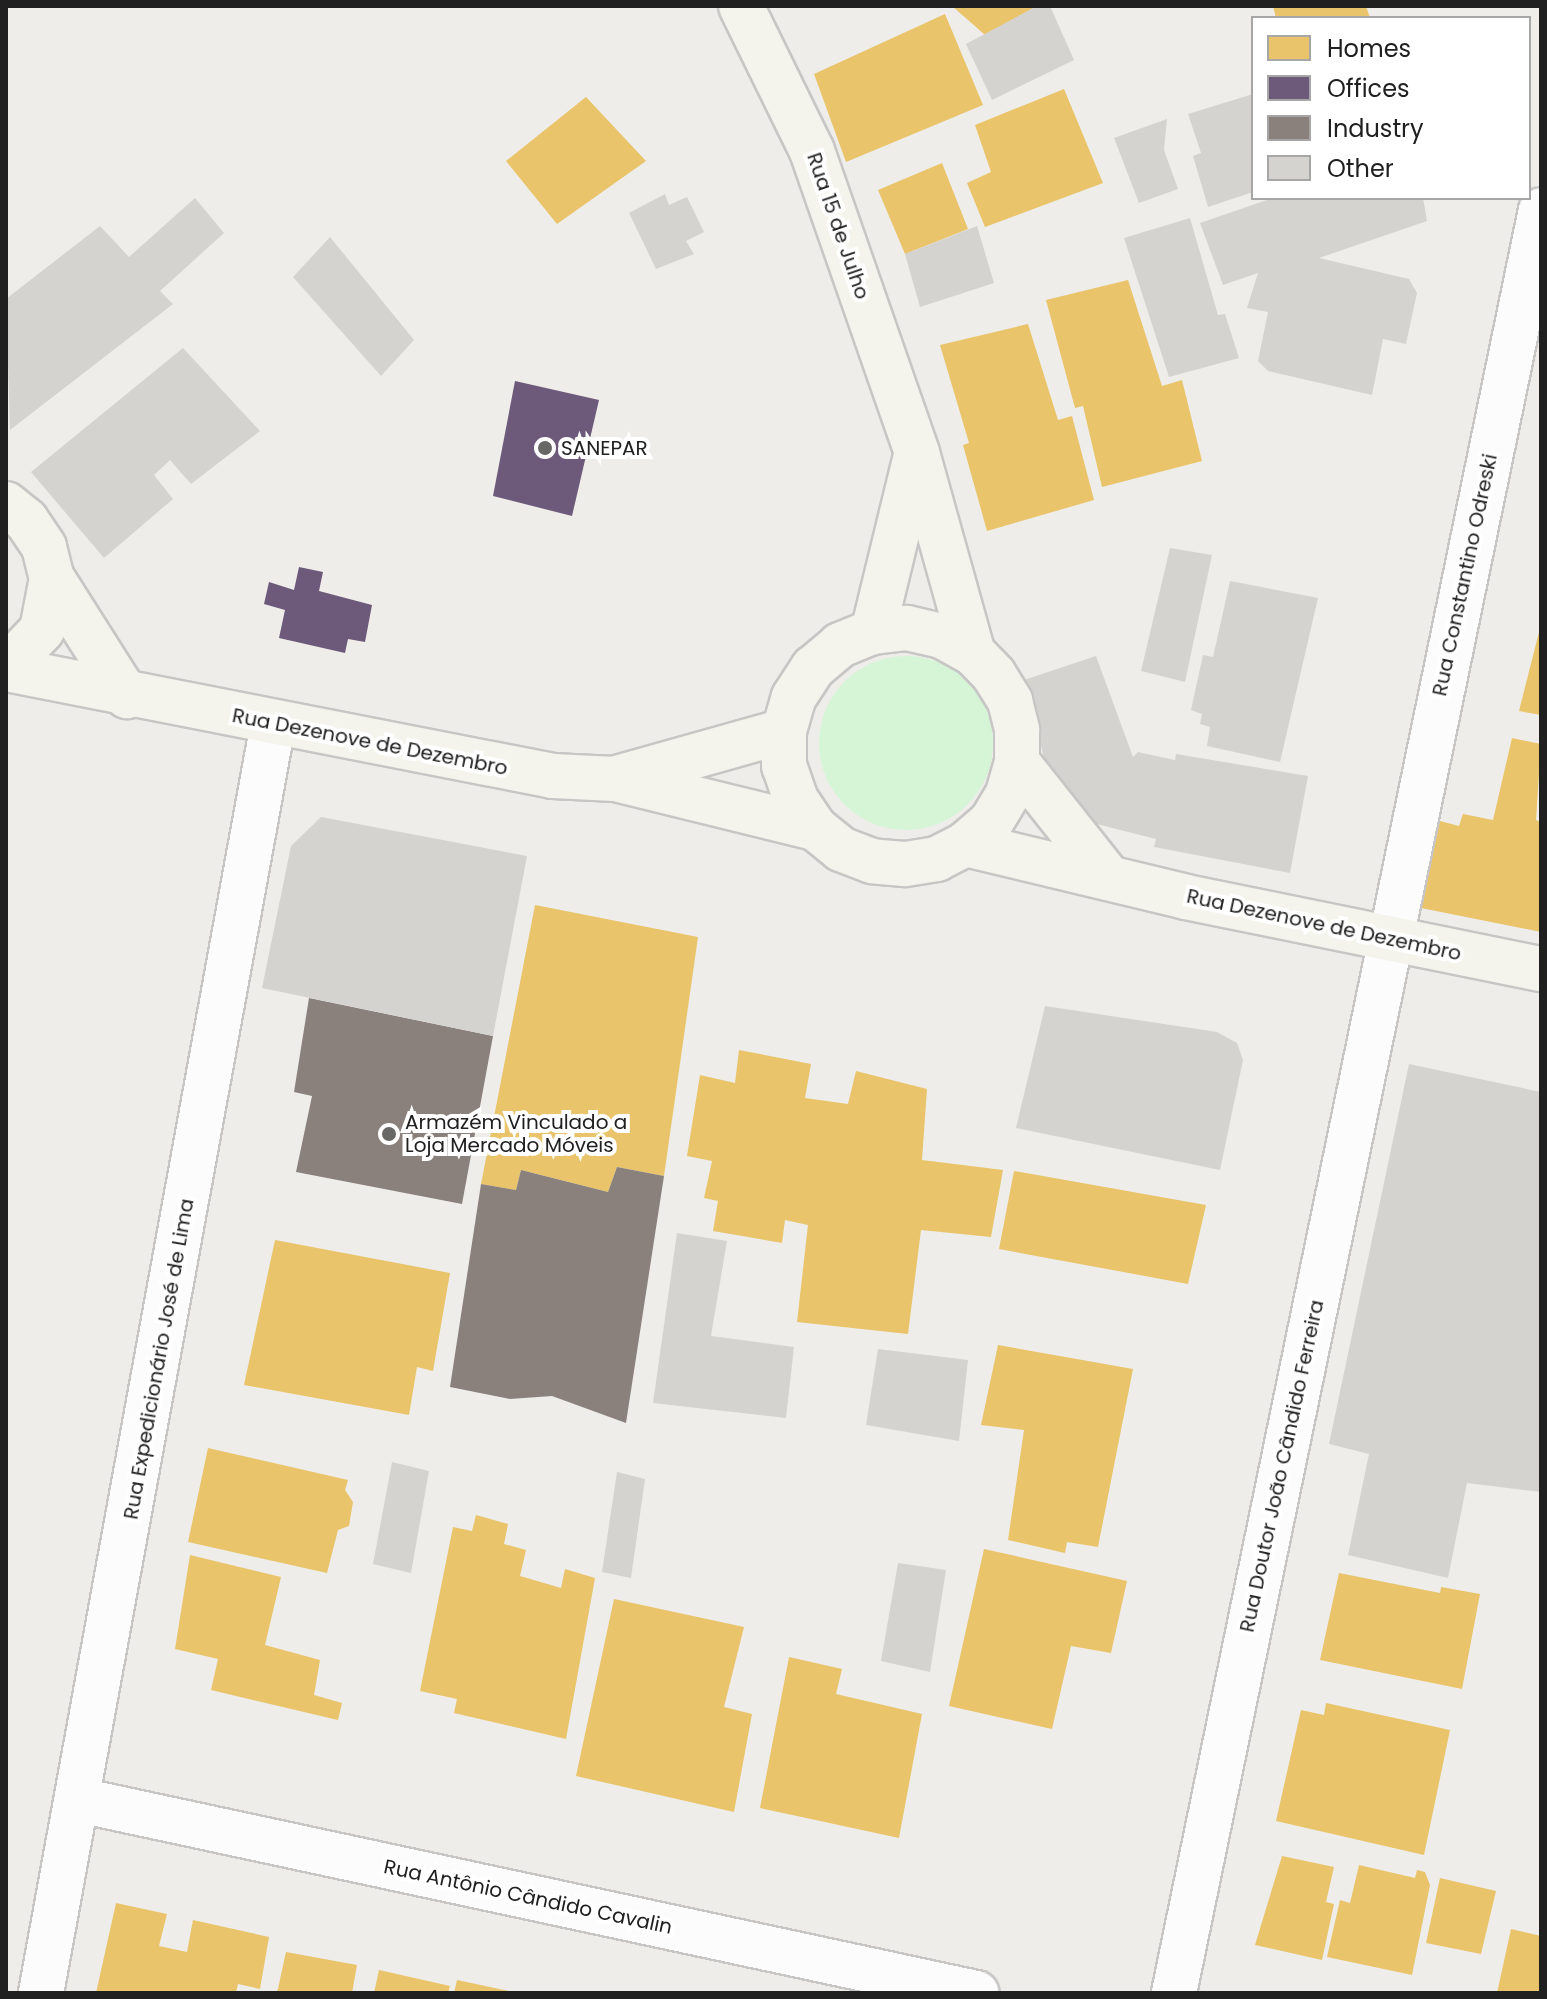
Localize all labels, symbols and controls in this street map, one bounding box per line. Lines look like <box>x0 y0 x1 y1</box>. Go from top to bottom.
legend <box>1251 16 1531 200</box>
text: Homes <box>1327 32 1411 65</box>
text: Offices <box>1327 72 1410 105</box>
text: Industry <box>1327 112 1424 145</box>
street label: Rua 15 de Julho <box>802 150 874 302</box>
text: Other <box>1327 152 1394 185</box>
place label: SANEPAR <box>561 436 648 460</box>
marker: SANEPAR <box>536 439 554 457</box>
street label: Rua Constantino Odreski <box>1428 452 1502 698</box>
street label: Rua Dezenove de Dezembro <box>230 703 510 781</box>
street label: Rua Dezenove de Dezembro <box>1185 884 1463 966</box>
place label: Armazém Vinculado a Loja Mercado Móveis <box>405 1110 627 1157</box>
marker: Armazém Vinculado a Loja Mercado Móveis <box>380 1125 398 1143</box>
street label: Rua Expedicionário José de Lima <box>119 1197 199 1521</box>
street label: Rua Doutor João Cândido Ferreira <box>1235 1298 1329 1634</box>
street label: Rua Antônio Cândido Cavalin <box>382 1855 674 1939</box>

